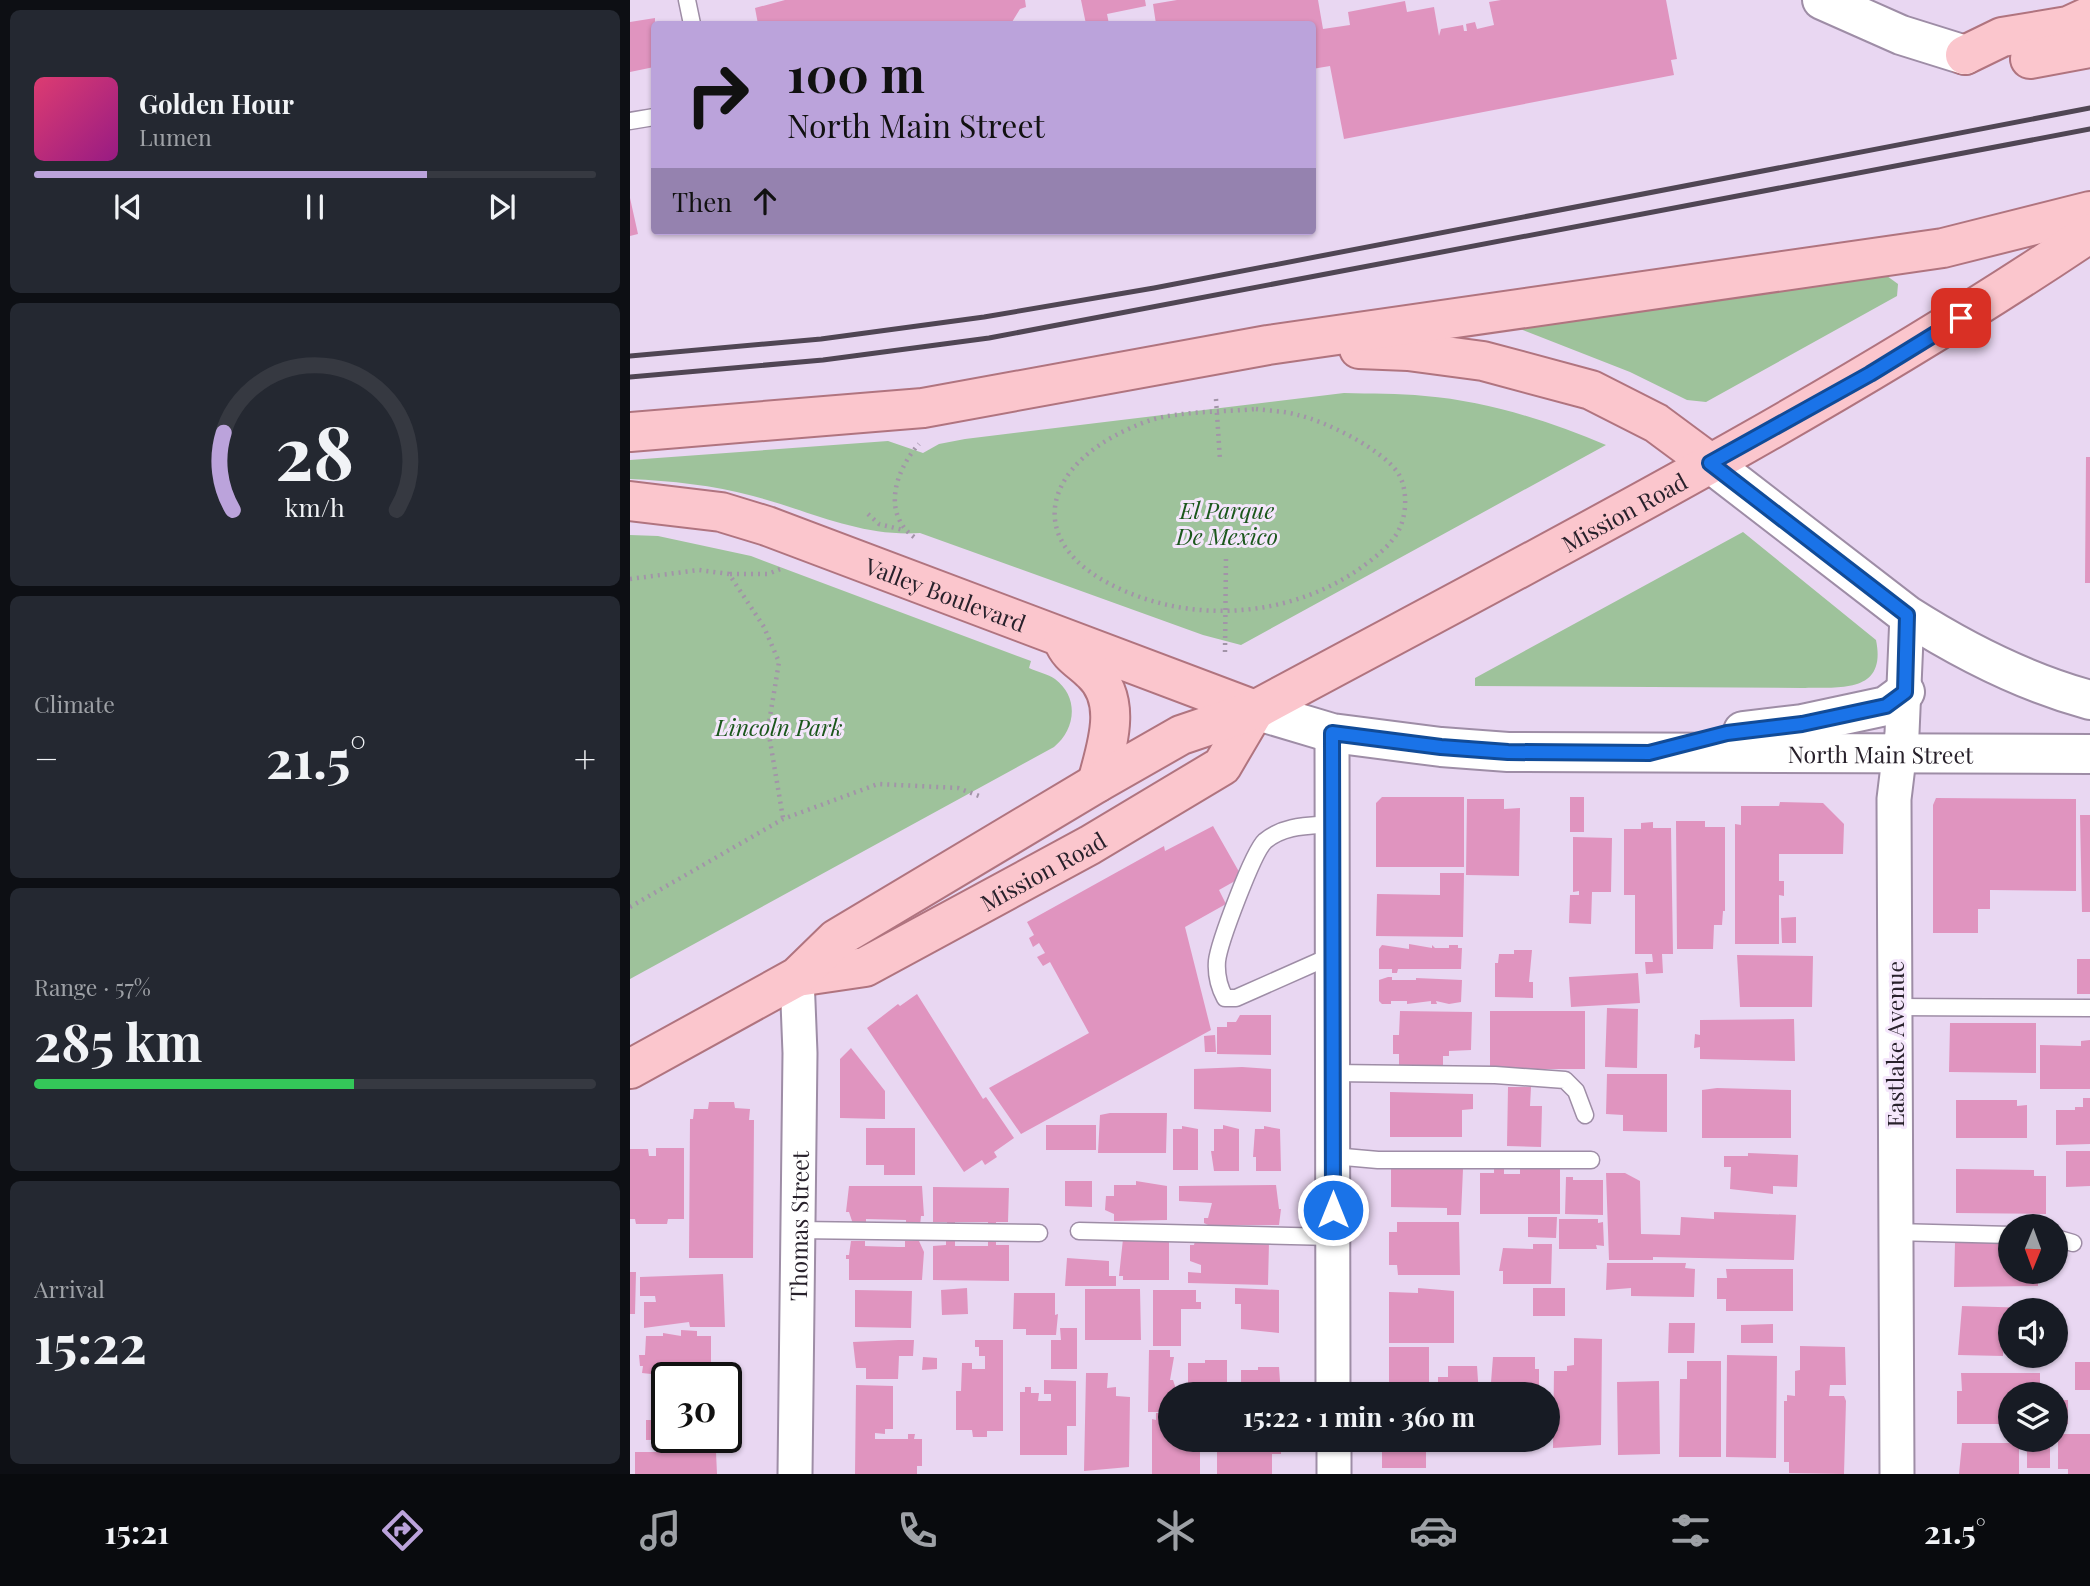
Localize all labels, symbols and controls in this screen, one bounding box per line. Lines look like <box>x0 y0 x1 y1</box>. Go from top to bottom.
text: 100 m <box>787 40 925 105</box>
icon: right <box>672 49 763 140</box>
text: Golden Hour <box>139 86 294 121</box>
text: North Main Street <box>787 103 1045 146</box>
text: Lumen <box>139 121 212 152</box>
icon: ahead <box>746 182 784 220</box>
text: Then <box>672 184 732 219</box>
icon: previous <box>109 188 147 226</box>
icon: pause <box>296 188 334 226</box>
icon: next <box>483 188 521 226</box>
pin <box>1931 288 1991 348</box>
icon: arrive <box>1942 299 1980 337</box>
text: 28 <box>276 402 354 499</box>
street label: Mission Road <box>1556 465 1692 558</box>
text: km/h <box>285 490 345 523</box>
park label: El Parque De Mexico <box>1175 494 1278 551</box>
street label: Valley Boulevard <box>860 549 1031 638</box>
text: Climate <box>34 688 115 719</box>
park label: Lincoln Park <box>714 711 843 742</box>
text: 21.5° <box>266 723 366 792</box>
text: − <box>34 732 59 783</box>
text: + <box>574 732 596 783</box>
street label: North Main Street <box>1788 737 1974 769</box>
street label: Mission Road <box>975 824 1111 917</box>
street label: Eastlake Avenue <box>1879 961 1910 1127</box>
text: Range · 57% <box>34 971 151 1002</box>
text: 285 km <box>34 1006 202 1075</box>
street label: Thomas Street <box>782 1150 814 1301</box>
position arrow <box>1296 1173 1370 1247</box>
north arrow <box>1998 1214 2068 1284</box>
map controls <box>1998 1214 2068 1452</box>
text: Arrival <box>34 1273 105 1304</box>
button: sound <box>1998 1298 2068 1368</box>
text: 15:22 <box>34 1308 147 1377</box>
speed limit sign: 30 <box>651 1362 742 1453</box>
button: layers <box>1998 1382 2068 1452</box>
text: 15:22 · 1 min · 360 m <box>1243 1399 1475 1434</box>
icon: directions <box>378 1506 427 1555</box>
icon: music <box>636 1506 685 1555</box>
icon: phone <box>893 1506 942 1555</box>
icon: climate <box>1151 1506 1200 1555</box>
icon: car <box>1409 1506 1458 1555</box>
icon: filters <box>1666 1506 1715 1555</box>
text: 15:21 <box>104 1509 169 1552</box>
text: 21.5° <box>1924 1509 1986 1552</box>

